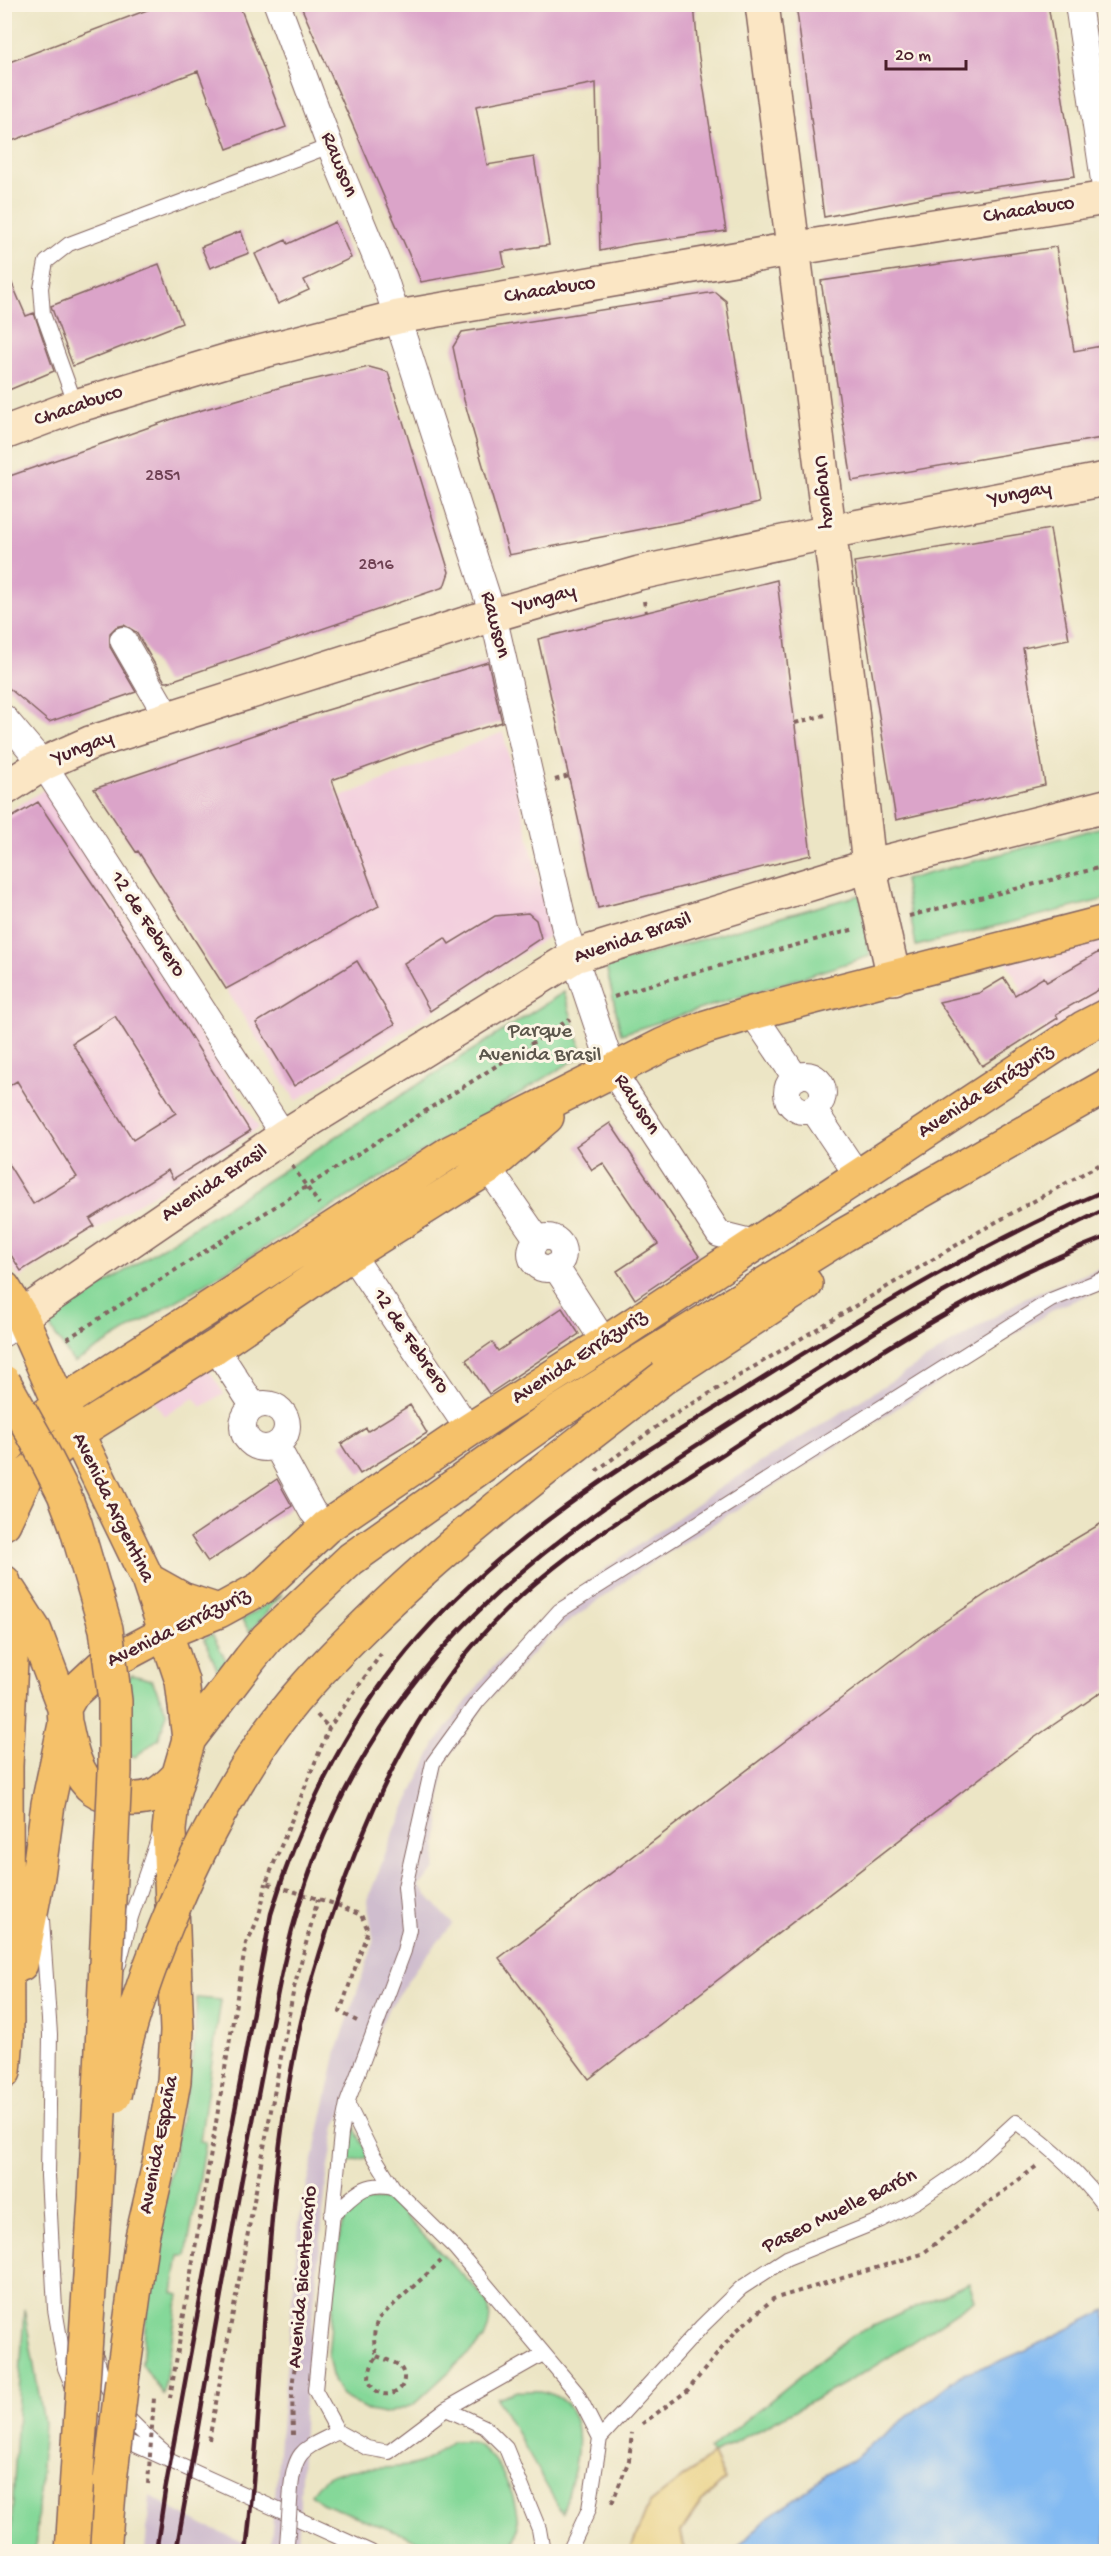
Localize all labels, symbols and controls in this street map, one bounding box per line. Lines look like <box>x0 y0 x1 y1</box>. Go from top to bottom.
scale bar <box>886 33 966 71</box>
text: 20 m <box>895 46 931 67</box>
street label: Rawson <box>314 129 362 201</box>
street label: Chacabuco <box>982 191 1077 231</box>
street label: Chacabuco <box>503 271 598 311</box>
street label: Chacabuco <box>31 380 127 434</box>
street label: Uruguay <box>807 454 841 530</box>
house number: 2851 <box>145 466 181 487</box>
street label: Yungay <box>984 477 1054 514</box>
house number: 2816 <box>358 555 394 576</box>
street label: Yungay <box>509 579 579 621</box>
street label: Rawson <box>473 589 515 661</box>
street label: Yungay <box>47 726 117 773</box>
street label: 12 de Febrero <box>103 867 191 983</box>
street label: Avenida Brasil <box>571 907 695 971</box>
park label: Parque Avenida Brasil <box>479 1020 601 1069</box>
street label: Avenida Errázuriz <box>914 1039 1059 1145</box>
street label: Rawson <box>607 1070 665 1140</box>
street label: Avenida Brasil <box>157 1139 273 1229</box>
street label: 12 de Febrero <box>365 1284 454 1399</box>
street label: Avenida Errázuriz <box>508 1305 653 1411</box>
street label: Avenida Argentina <box>65 1429 160 1588</box>
street label: Avenida Errázuriz <box>103 1583 255 1674</box>
street label: Avenida España <box>134 2072 186 2216</box>
street label: Paseo Muelle Barón <box>758 2164 921 2261</box>
street label: Avenida Bicentenario <box>284 2185 324 2369</box>

